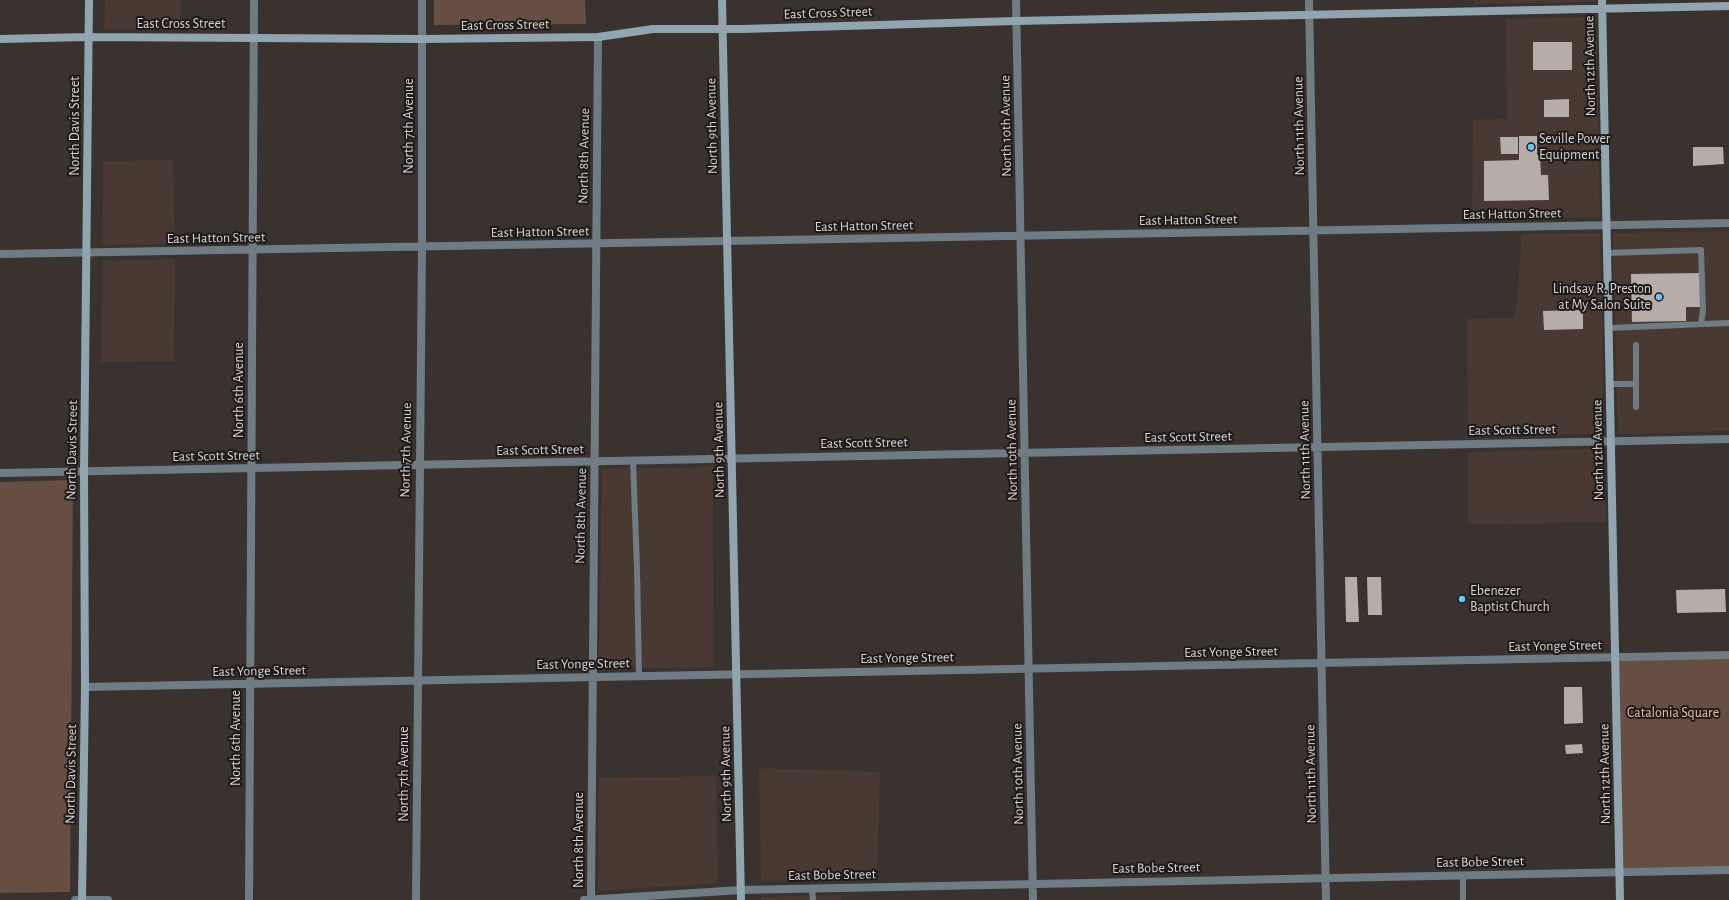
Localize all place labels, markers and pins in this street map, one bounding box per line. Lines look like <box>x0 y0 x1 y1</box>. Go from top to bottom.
place label: Seville Power Equipment <box>1539 131 1610 164</box>
marker: Seville Power Equipment <box>1526 142 1536 152</box>
place label: Lindsay R. Preston at My Salon Suite <box>1553 281 1651 314</box>
marker: Lindsay R. Preston at My Salon Suite <box>1654 292 1664 302</box>
place label: Ebenezer Baptist Church <box>1470 583 1550 616</box>
marker: Ebenezer Baptist Church <box>1457 594 1467 604</box>

